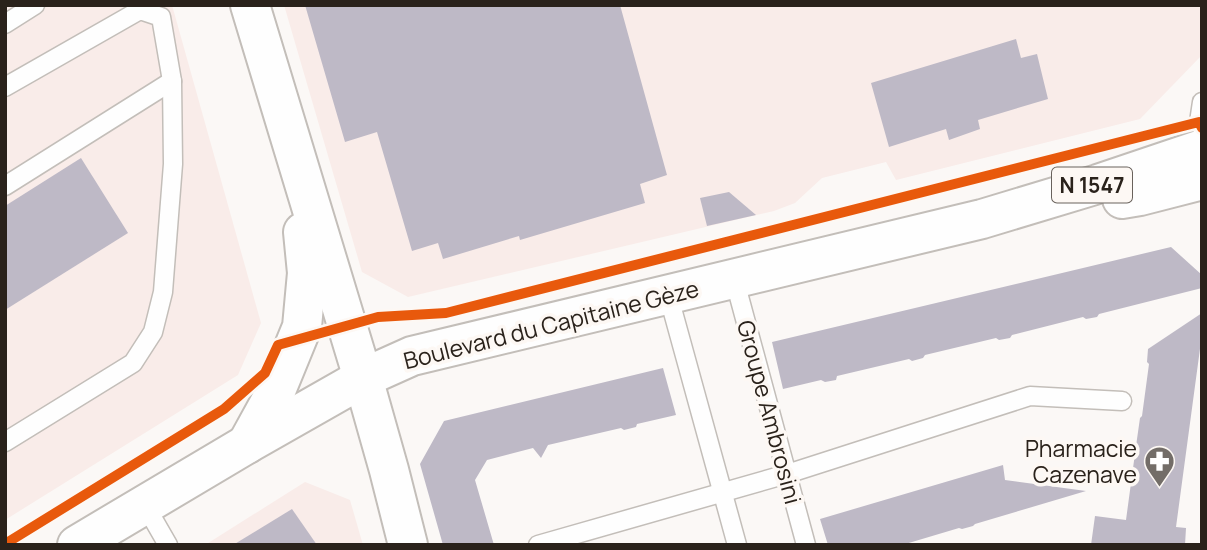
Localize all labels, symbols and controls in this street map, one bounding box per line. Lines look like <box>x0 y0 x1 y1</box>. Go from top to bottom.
road number: N 1547 <box>1052 168 1132 202</box>
street label: Boulevard du Capitaine Gèze <box>400 272 702 376</box>
street label: Groupe Ambrosini <box>730 317 810 507</box>
place label: Pharmacie Cazenave <box>1025 432 1137 490</box>
pharmacy icon: Pharmacie Cazenave <box>1143 444 1177 488</box>

